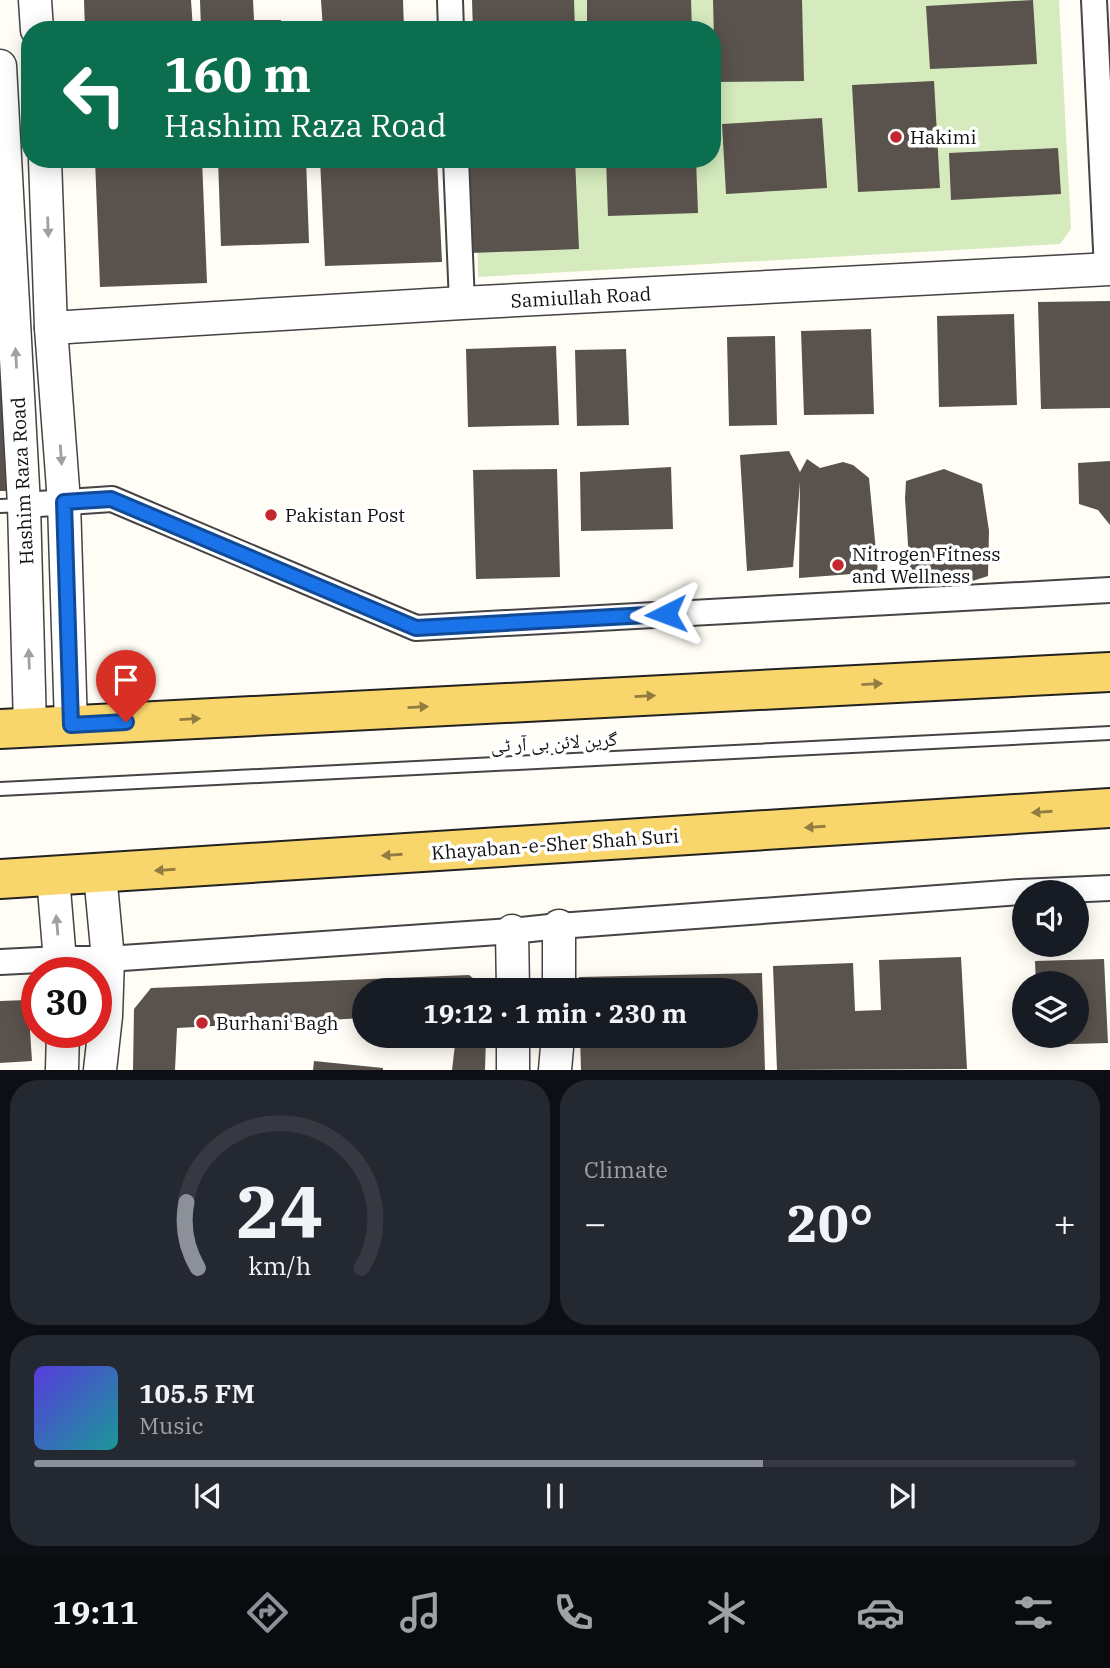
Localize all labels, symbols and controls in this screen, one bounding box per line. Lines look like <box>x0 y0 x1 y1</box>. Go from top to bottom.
text: 160 m <box>164 42 311 105</box>
icon: left <box>49 49 140 140</box>
text: Hashim Raza Road <box>164 104 447 146</box>
place label: Hakimi <box>910 125 977 149</box>
marker: Hakimi <box>888 129 904 145</box>
one-way arrow <box>42 217 53 239</box>
street label: Samiullah Road <box>510 281 652 313</box>
one-way arrow <box>10 347 21 369</box>
street label: Hashim Raza Road <box>6 397 38 565</box>
one-way arrow <box>56 444 67 466</box>
place label: Pakistan Post <box>285 503 405 527</box>
marker: Pakistan Post <box>263 507 279 523</box>
place label: Nitrogen Fitness and Wellness <box>852 542 1000 588</box>
marker: Nitrogen Fitness and Wellness <box>830 557 846 573</box>
position arrow <box>629 577 703 651</box>
one-way arrow <box>23 648 34 670</box>
pin <box>96 650 156 722</box>
icon: arrive <box>107 661 145 699</box>
one-way arrow <box>861 679 883 690</box>
one-way arrow <box>634 690 656 701</box>
one-way arrow <box>407 702 429 713</box>
one-way arrow <box>180 713 202 724</box>
street label: گرین لائن بی آر ٹی <box>490 727 618 757</box>
one-way arrow <box>1031 807 1053 818</box>
one-way arrow <box>804 822 826 833</box>
street label: Khayaban-e-Sher Shah Suri <box>430 823 680 865</box>
one-way arrow <box>381 850 403 861</box>
one-way arrow <box>154 864 176 875</box>
map controls <box>1012 880 1089 1048</box>
button: sound <box>1012 880 1089 957</box>
one-way arrow <box>51 914 62 936</box>
speed limit sign: 30 <box>21 957 112 1048</box>
button: layers <box>1012 971 1089 1048</box>
text: 19:12 · 1 min · 230 m <box>423 996 687 1030</box>
place label: Burhani Bagh <box>216 1011 339 1035</box>
marker: Burhani Bagh <box>194 1015 210 1031</box>
text: Climate <box>584 1154 668 1184</box>
text: 24 <box>236 1164 324 1259</box>
text: 20° <box>787 1189 873 1256</box>
text: − <box>584 1198 607 1247</box>
text: + <box>1053 1198 1076 1247</box>
text: km/h <box>248 1249 312 1282</box>
text: 105.5 FM <box>139 1376 255 1410</box>
text: Music <box>139 1410 204 1440</box>
icon: previous <box>189 1477 227 1515</box>
icon: pause <box>536 1477 574 1515</box>
icon: next <box>883 1477 921 1515</box>
icon: directions <box>243 1588 292 1637</box>
icon: music <box>396 1588 445 1637</box>
icon: phone <box>549 1588 598 1637</box>
icon: climate <box>702 1588 751 1637</box>
icon: car <box>856 1588 905 1637</box>
icon: filters <box>1009 1588 1058 1637</box>
text: 19:11 <box>52 1591 139 1633</box>

